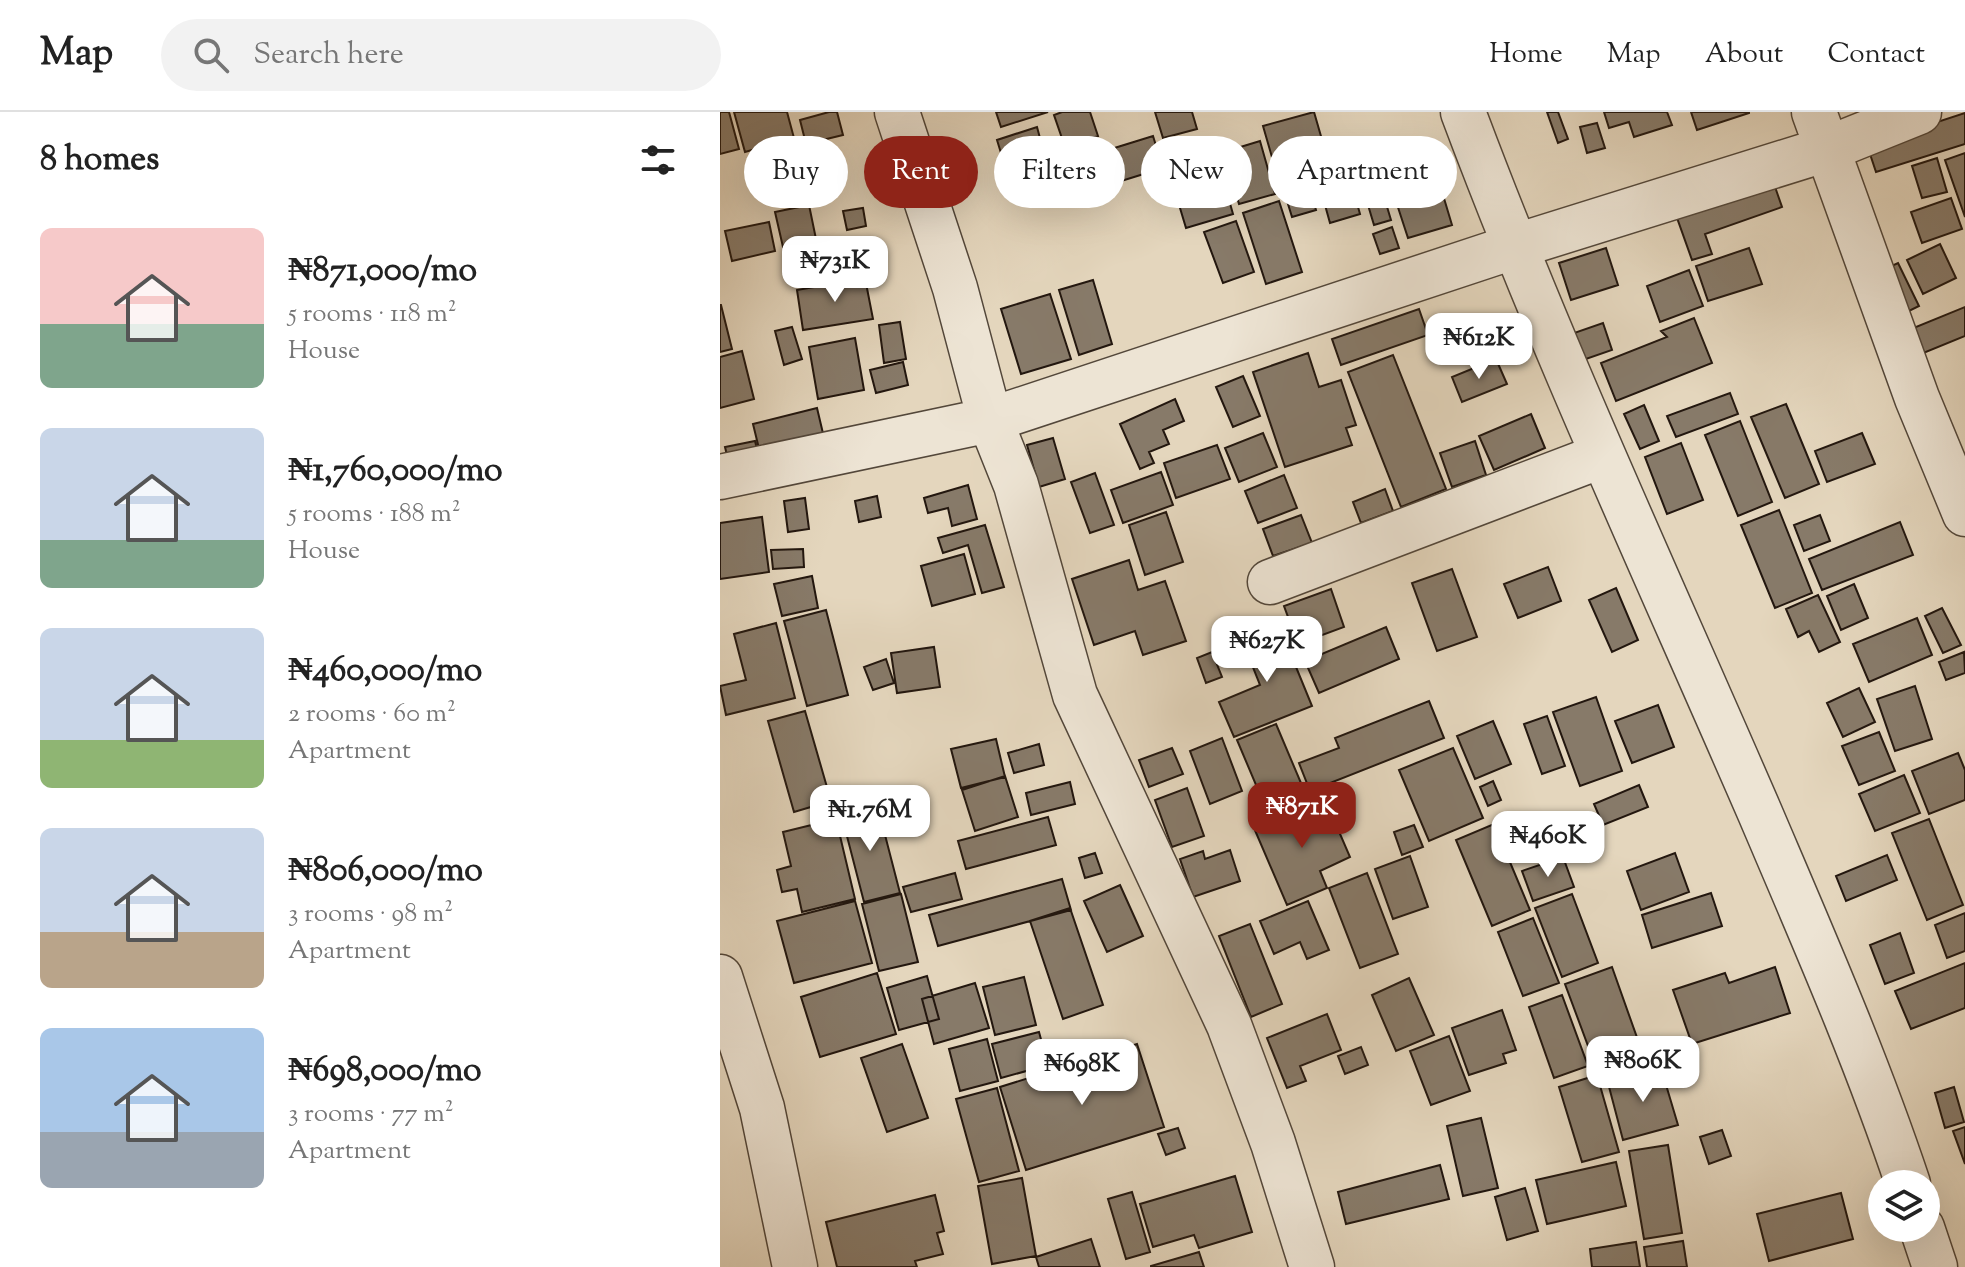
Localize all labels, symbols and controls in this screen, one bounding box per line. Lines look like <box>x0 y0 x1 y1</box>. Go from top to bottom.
search box <box>161 19 721 91</box>
text: Map <box>40 28 113 82</box>
icon: search <box>189 33 233 77</box>
text: Search here <box>253 34 404 77</box>
text: Home <box>1489 35 1563 75</box>
text: Map <box>1607 35 1661 75</box>
text: About <box>1705 35 1783 75</box>
text: Contact <box>1827 35 1925 75</box>
text: 8 homes <box>40 136 159 185</box>
chip: Buy <box>744 136 848 208</box>
chip: Rent <box>864 136 978 208</box>
chip: Filters <box>994 136 1125 208</box>
chip: New <box>1141 136 1252 208</box>
chip: Apartment <box>1268 136 1457 208</box>
icon: filters <box>636 138 680 182</box>
pin: ₦731K <box>779 236 891 304</box>
text: ₦731K <box>800 243 870 280</box>
text: ₦871,000/mo <box>288 247 477 296</box>
icon: home <box>104 260 200 356</box>
text: 5 rooms · 118 m² <box>288 296 456 333</box>
pin: ₦612K <box>1423 313 1535 381</box>
text: ₦612K <box>1443 320 1515 357</box>
text: House <box>288 333 360 370</box>
text: ₦1,760,000/mo <box>288 447 503 496</box>
icon: home <box>104 460 200 556</box>
text: 5 rooms · 188 m² <box>288 496 461 533</box>
text: House <box>288 533 360 570</box>
pin: ₦627K <box>1211 616 1323 684</box>
text: ₦627K <box>1229 623 1305 660</box>
text: ₦460,000/mo <box>288 647 482 696</box>
icon: home <box>104 660 200 756</box>
text: 2 rooms · 60 m² <box>288 696 456 733</box>
text: Apartment <box>288 733 411 770</box>
pin: ₦871K <box>1246 782 1358 850</box>
pin: ₦1.76M <box>805 785 935 853</box>
text: ₦871K <box>1266 789 1338 826</box>
text: ₦1.76M <box>828 792 912 829</box>
pin: ₦460K <box>1492 811 1604 879</box>
text: ₦460K <box>1509 818 1587 855</box>
text: ₦806,000/mo <box>288 847 483 896</box>
icon: home <box>104 860 200 956</box>
text: 3 rooms · 98 m² <box>288 896 453 933</box>
text: Apartment <box>288 933 411 970</box>
pin: ₦806K <box>1587 1036 1699 1104</box>
pin: ₦698K <box>1026 1039 1138 1107</box>
text: ₦806K <box>1604 1043 1682 1080</box>
text: ₦698K <box>1044 1046 1120 1083</box>
text: ₦698,000/mo <box>288 1047 482 1096</box>
icon: home <box>104 1060 200 1156</box>
text: 3 rooms · 77 m² <box>288 1096 453 1133</box>
text: Apartment <box>288 1133 411 1170</box>
map controls <box>1868 1170 1940 1242</box>
button: layers <box>1868 1170 1940 1242</box>

